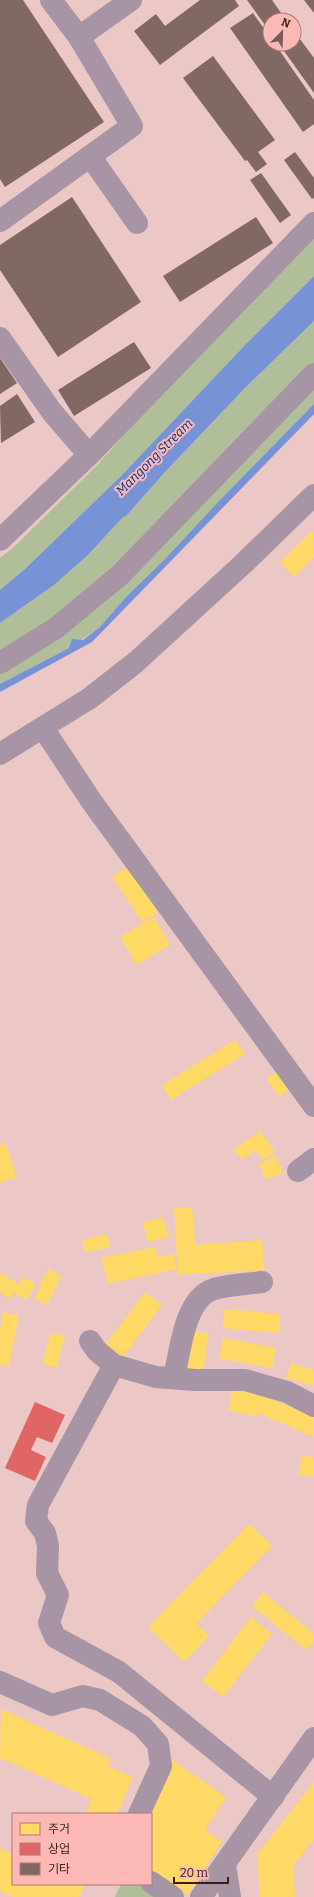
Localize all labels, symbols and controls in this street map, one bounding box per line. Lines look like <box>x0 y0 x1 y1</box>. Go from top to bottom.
north arrow <box>262 12 302 52</box>
text: N <box>279 16 293 31</box>
water label: Mangong Stream <box>113 416 195 498</box>
legend <box>12 1813 152 1885</box>
text: 주거 <box>48 1822 70 1836</box>
text: 상업 <box>48 1842 70 1856</box>
scale bar <box>174 1859 228 1885</box>
text: 기타 <box>48 1862 70 1876</box>
text: 20 m <box>180 1866 209 1880</box>

